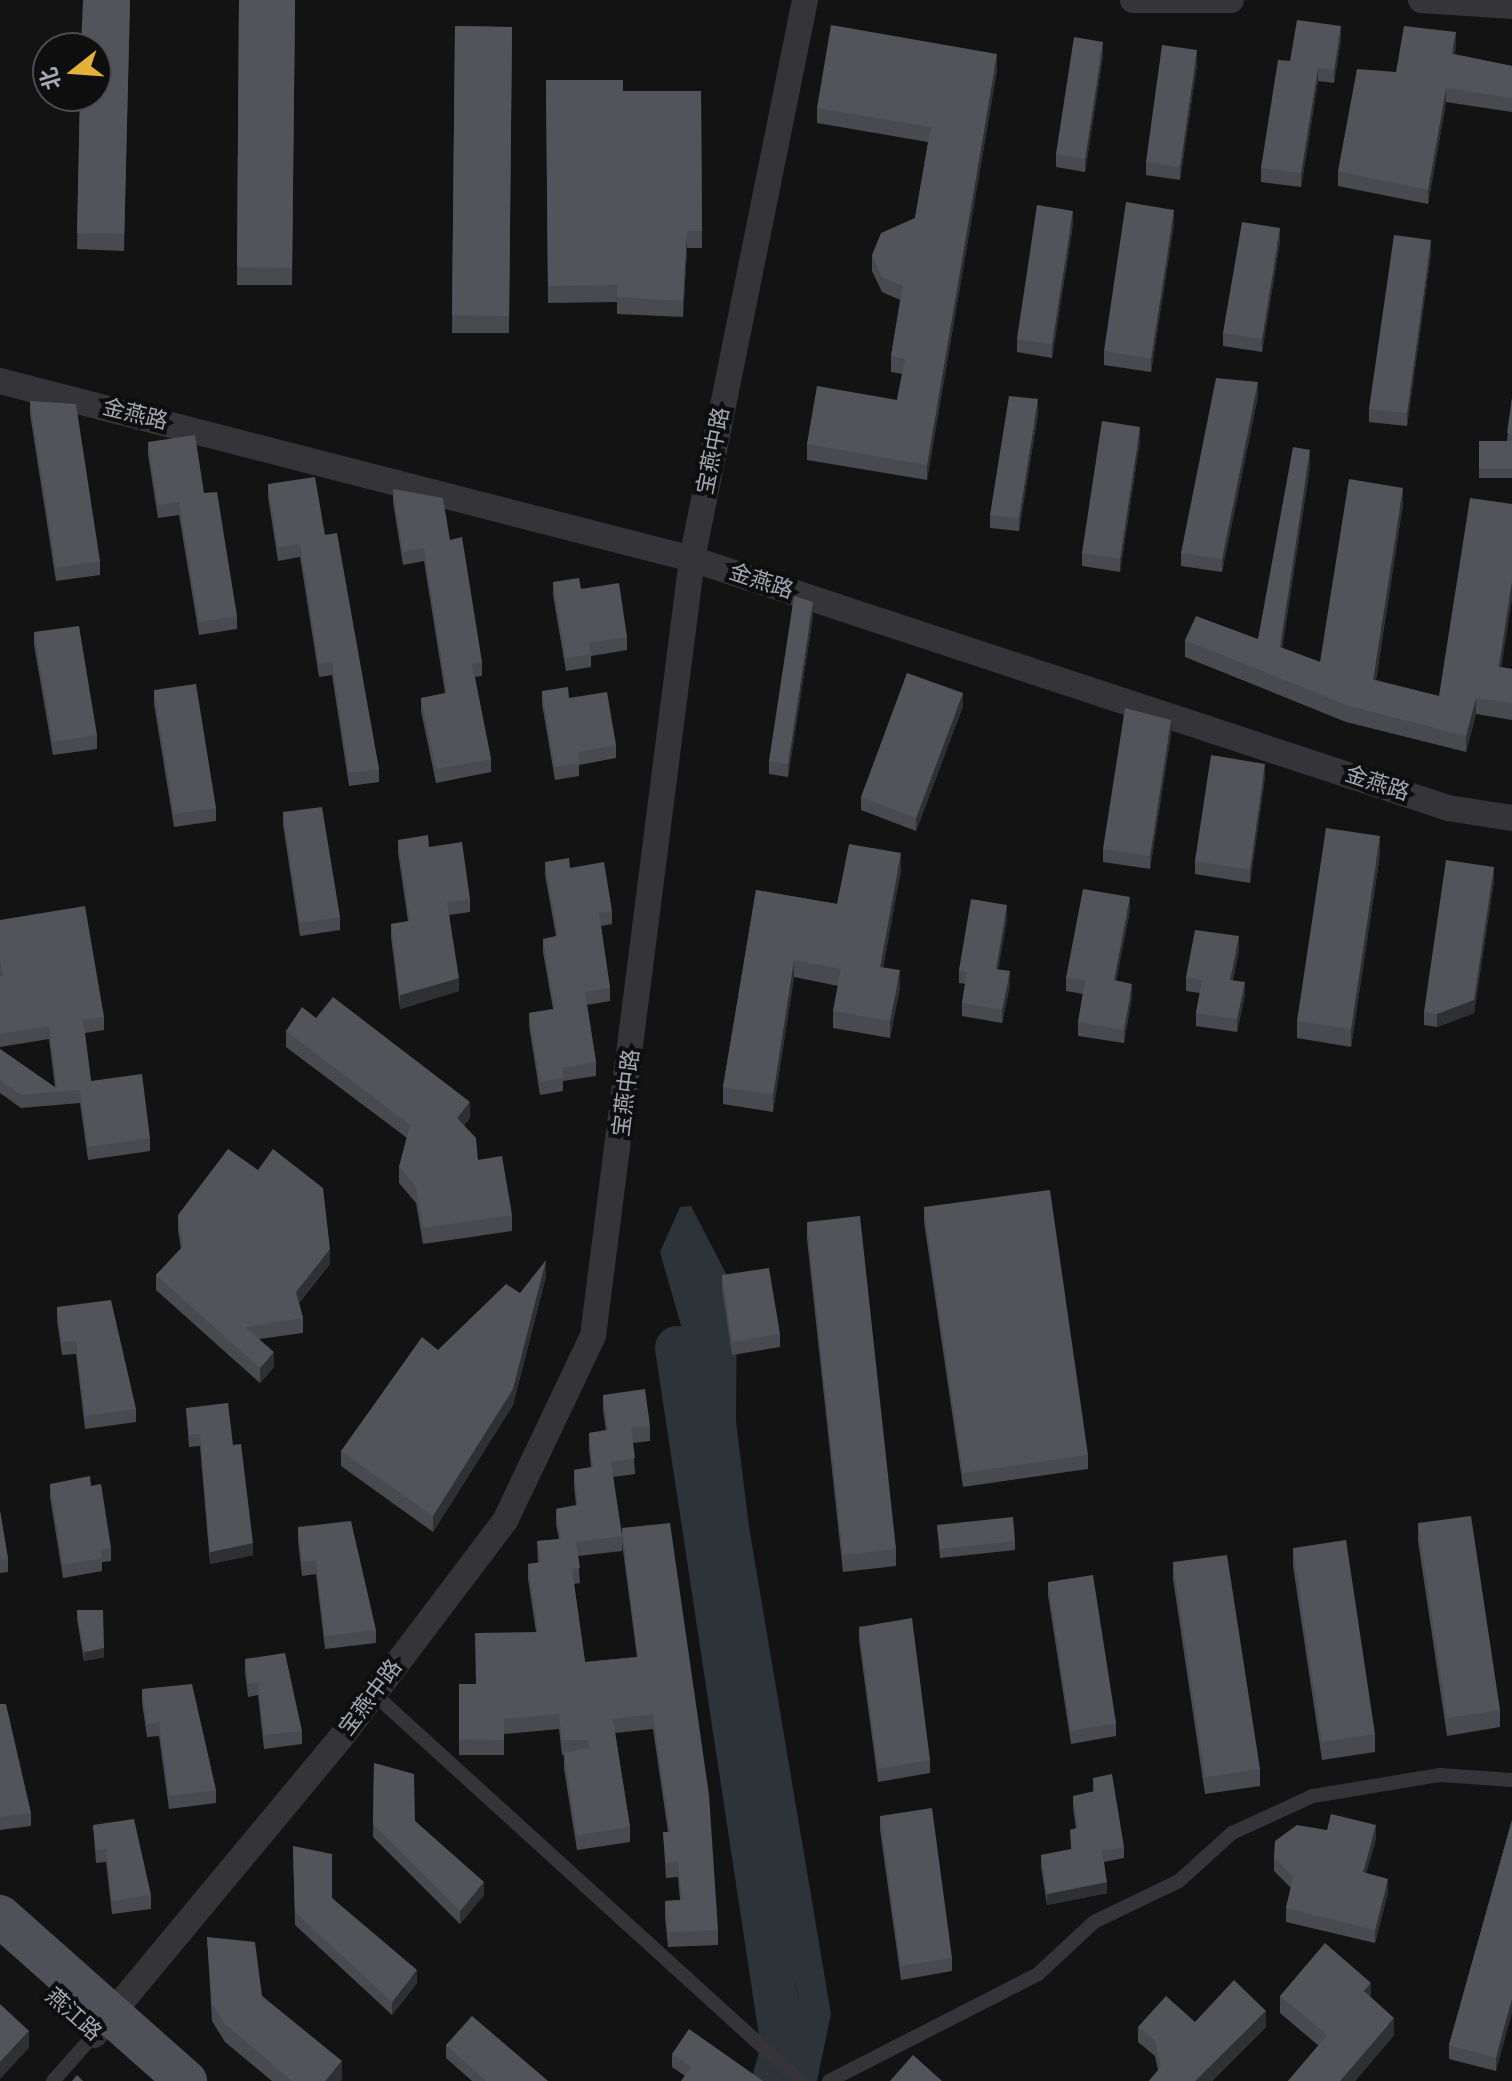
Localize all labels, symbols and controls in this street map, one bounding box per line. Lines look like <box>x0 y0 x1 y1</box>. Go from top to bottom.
north arrow <box>32 32 112 112</box>
text: 北 <box>33 64 69 93</box>
street label: 金燕路 <box>100 394 170 436</box>
street label: 宝燕中路 <box>693 405 735 497</box>
street label: 金燕路 <box>726 559 796 605</box>
street label: 金燕路 <box>1342 761 1412 807</box>
street label: 宝燕中路 <box>609 1048 645 1138</box>
street label: 宝燕中路 <box>334 1655 408 1741</box>
street label: 燕江路 <box>40 1983 106 2047</box>

